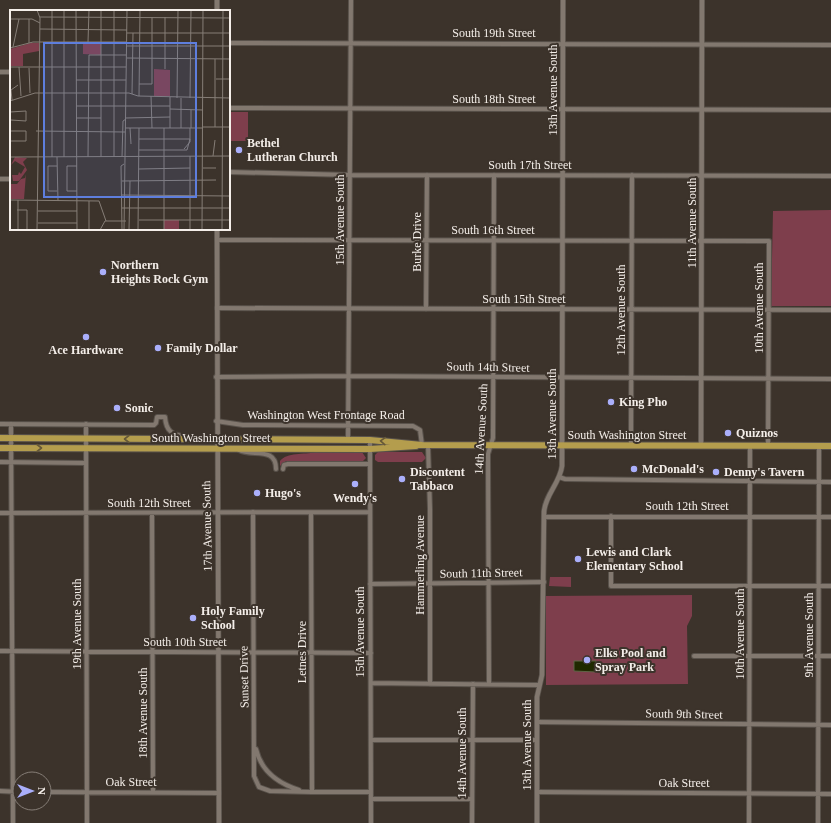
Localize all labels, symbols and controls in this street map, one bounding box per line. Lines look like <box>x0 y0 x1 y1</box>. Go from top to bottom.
inset map <box>10 10 230 230</box>
street label: South 19th Street <box>452 26 536 40</box>
street label: 13th Avenue South <box>546 44 560 136</box>
street label: South 18th Street <box>452 92 536 106</box>
place label: Bethel Lutheran Church <box>247 136 338 164</box>
marker: Bethel Lutheran Church <box>234 145 244 155</box>
street label: South 17th Street <box>488 158 572 172</box>
street label: 15th Avenue South <box>333 174 347 266</box>
street label: 11th Avenue South <box>685 178 699 268</box>
street label: Burke Drive <box>410 212 424 272</box>
street label: South 16th Street <box>451 223 535 237</box>
place label: Northern Heights Rock Gym <box>111 258 208 286</box>
street label: 10th Avenue South <box>752 262 766 354</box>
street label: 12th Avenue South <box>614 264 628 356</box>
marker: Northern Heights Rock Gym <box>98 267 108 277</box>
street label: South 15th Street <box>482 292 566 306</box>
marker: Ace Hardware <box>81 332 91 342</box>
place label: Family Dollar <box>166 341 238 355</box>
place label: Ace Hardware <box>49 343 124 357</box>
marker: Family Dollar <box>153 343 163 353</box>
street label: South 14th Street <box>446 359 530 375</box>
street label: 13th Avenue South <box>545 368 559 460</box>
street label: 14th Avenue South <box>472 383 490 475</box>
place label: King Pho <box>619 395 667 409</box>
marker: King Pho <box>606 397 616 407</box>
place label: Sonic <box>125 401 154 415</box>
marker: Sonic <box>112 403 122 413</box>
street label: Washington West Frontage Road <box>247 408 405 422</box>
place label: Quiznos <box>736 426 778 440</box>
street label: South Washington Street <box>568 428 687 442</box>
marker: Quiznos <box>723 428 733 438</box>
street label: South Washington Street <box>152 431 271 445</box>
one-way arrow <box>124 435 130 443</box>
one-way arrow <box>380 437 386 446</box>
one-way arrow <box>36 444 42 452</box>
place label: McDonald's <box>642 462 704 476</box>
marker: McDonald's <box>629 464 639 474</box>
place label: Discontent Tabbaco <box>410 465 465 493</box>
place label: Denny's Tavern <box>724 465 805 479</box>
marker: Denny's Tavern <box>711 467 721 477</box>
marker: Discontent Tabbaco <box>397 474 407 484</box>
marker: Wendy's <box>350 479 360 489</box>
street label: 17th Avenue South <box>199 480 215 572</box>
place label: Hugo's <box>265 486 301 500</box>
marker: Hugo's <box>252 488 262 498</box>
place label: Wendy's <box>333 491 377 505</box>
street label: South 12th Street <box>107 496 191 510</box>
street label: South 12th Street <box>645 499 729 513</box>
street label: Hammerling Avenue <box>413 515 427 615</box>
place label: Lewis and Clark Elementary School <box>586 545 684 573</box>
marker: Lewis and Clark Elementary School <box>573 554 583 564</box>
street label: South 11th Street <box>439 565 523 581</box>
street label: 19th Avenue South <box>70 578 84 670</box>
street label: 15th Avenue South <box>353 586 367 678</box>
street label: 10th Avenue South <box>733 588 747 680</box>
street label: 9th Avenue South <box>802 592 816 678</box>
place label: Holy Family School <box>201 604 265 632</box>
marker: Holy Family School <box>188 613 198 623</box>
street label: Letnes Drive <box>295 621 309 683</box>
street label: South 10th Street <box>143 635 227 649</box>
street label: Sunset Drive <box>236 646 252 708</box>
place label: Elks Pool and Spray Park <box>595 646 666 674</box>
marker: Elks Pool and Spray Park <box>582 655 592 665</box>
street label: 18th Avenue South <box>136 667 150 759</box>
street label: 13th Avenue South <box>520 699 534 791</box>
street label: South 9th Street <box>645 706 723 722</box>
street label: 14th Avenue South <box>455 707 469 799</box>
north arrow <box>12 771 52 811</box>
street label: Oak Street <box>106 775 157 789</box>
street label: Oak Street <box>659 776 710 790</box>
text: N <box>36 787 48 795</box>

